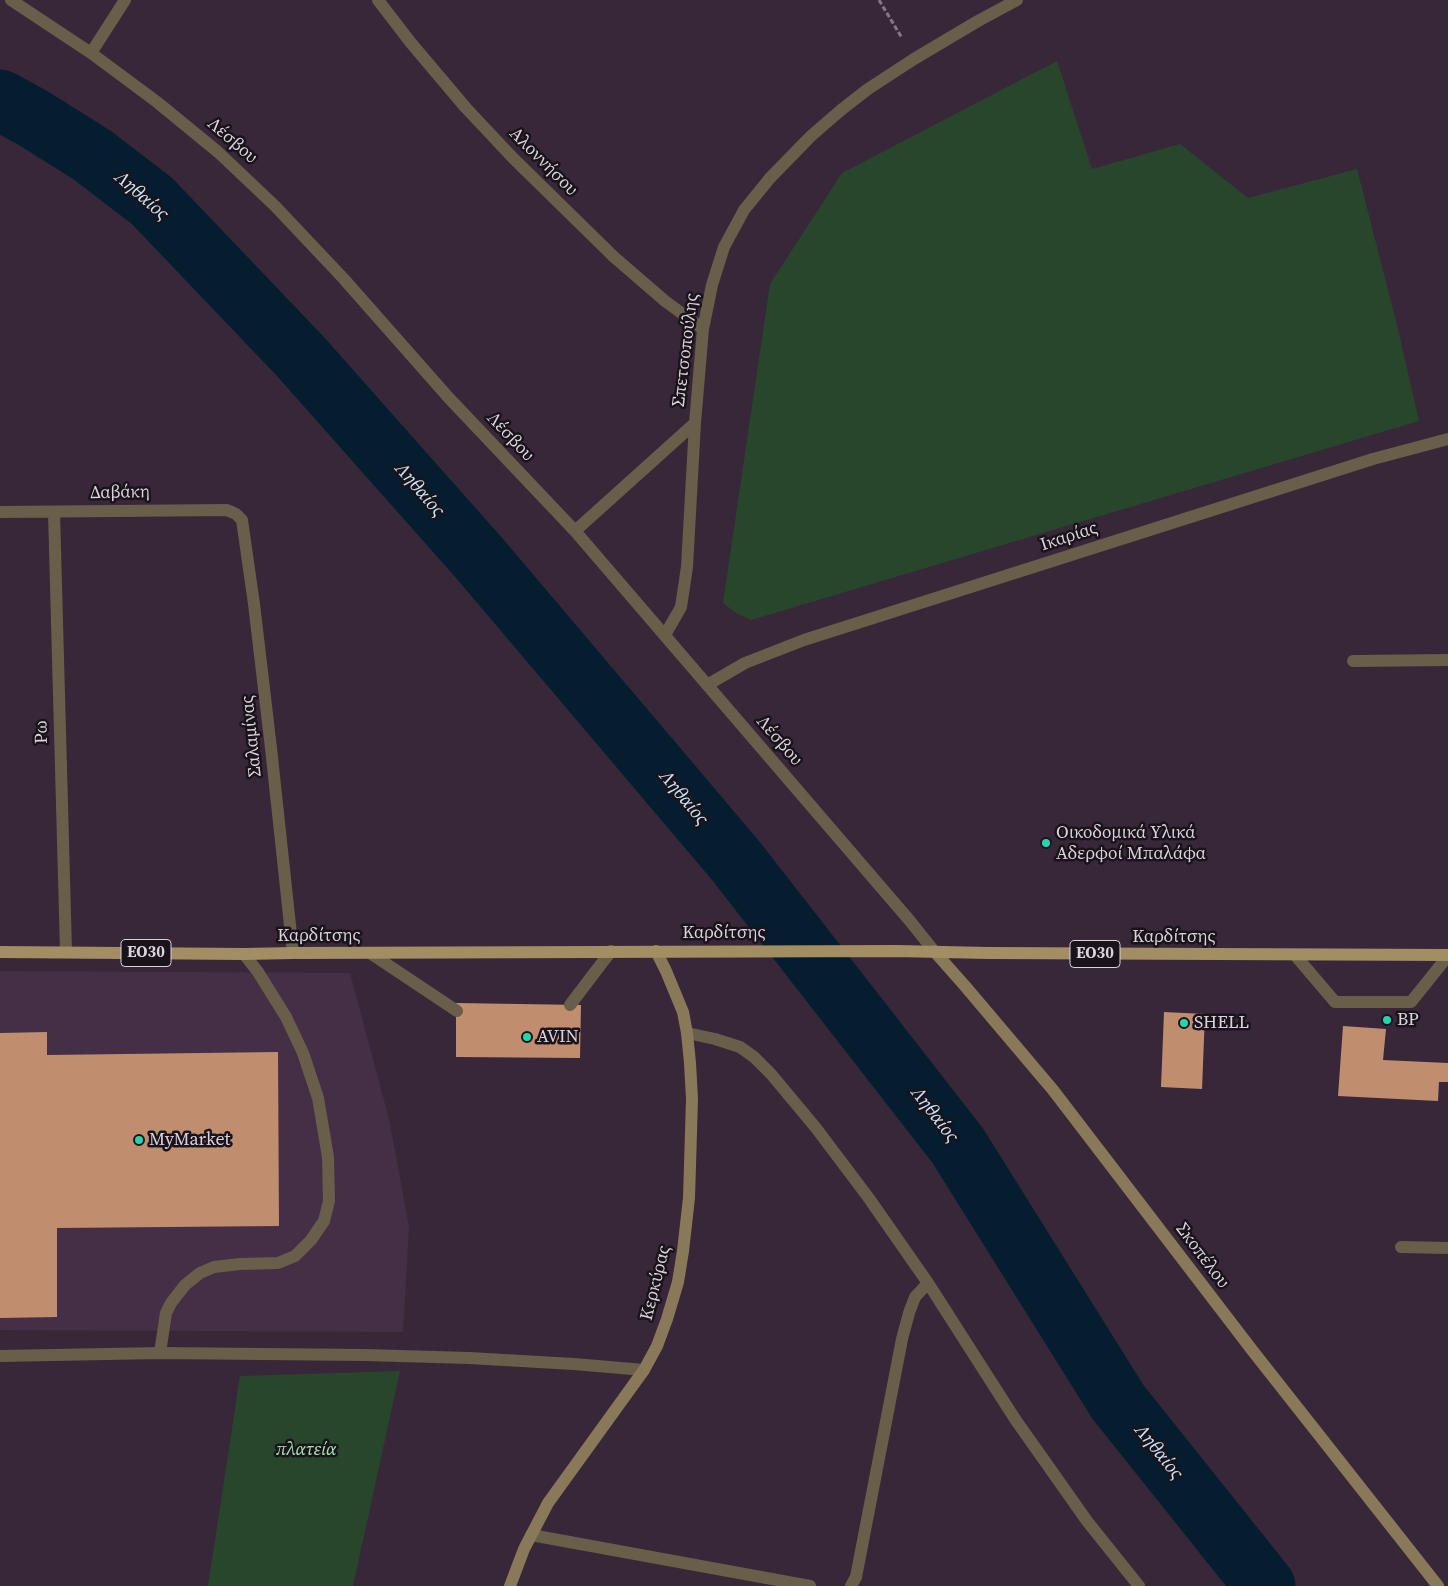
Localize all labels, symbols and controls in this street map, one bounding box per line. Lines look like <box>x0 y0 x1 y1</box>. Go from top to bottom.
street label: Λέσβου <box>202 113 262 169</box>
street label: Αλοννήσου <box>504 123 582 201</box>
water label: Ληθαίος <box>109 166 173 226</box>
street label: Σπετσοπούλης <box>668 292 704 408</box>
street label: Λέσβου <box>482 408 538 466</box>
water label: Ληθαίος <box>389 458 449 522</box>
street label: Δαβάκη <box>90 482 150 504</box>
street label: Ικαρίας <box>1038 518 1100 556</box>
street label: Σαλαμίνας <box>237 694 267 778</box>
street label: Λέσβου <box>751 711 807 771</box>
street label: Ρω <box>31 720 53 744</box>
water label: Ληθαίος <box>654 766 712 830</box>
place label: Οικοδομικά Υλικά Αδερφοί Μπαλάφα <box>1056 822 1206 864</box>
marker: Οικοδομικά Υλικά Αδερφοί Μπαλάφα <box>1040 837 1052 849</box>
street label: Καρδίτσης <box>682 922 766 944</box>
street label: Καρδίτσης <box>277 925 361 947</box>
street label: Καρδίτσης <box>1132 926 1216 948</box>
road number: ΕΟ30 <box>121 940 171 966</box>
road number: ΕΟ30 <box>1070 941 1120 968</box>
place label: BP <box>1397 1009 1418 1031</box>
place label: SHELL <box>1194 1012 1249 1034</box>
marker: BP <box>1381 1014 1393 1026</box>
marker: SHELL <box>1178 1017 1190 1029</box>
place label: AVIN <box>537 1026 579 1048</box>
marker: AVIN <box>521 1031 533 1043</box>
water label: Ληθαίος <box>905 1083 963 1147</box>
place label: MyMarket <box>149 1129 230 1151</box>
marker: MyMarket <box>133 1134 145 1146</box>
street label: Σκοπέλου <box>1171 1219 1233 1293</box>
street label: Κερκύρας <box>636 1243 676 1323</box>
water label: Ληθαίος <box>1129 1420 1187 1484</box>
park label: πλατεία <box>276 1439 336 1461</box>

